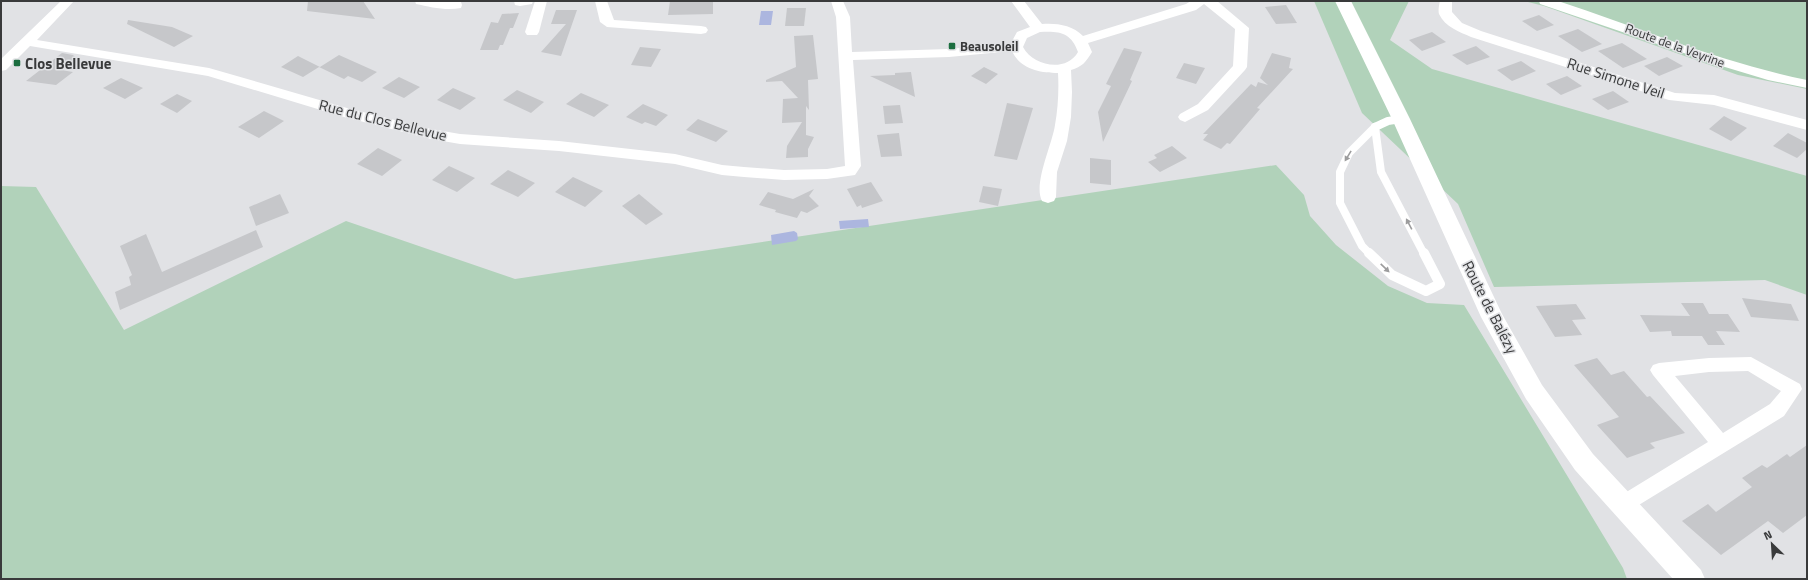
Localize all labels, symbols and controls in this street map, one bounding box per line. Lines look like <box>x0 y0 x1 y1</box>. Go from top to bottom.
street label: Route de la Veyrine <box>1622 18 1728 72</box>
place label: Beausoleil <box>960 36 1018 56</box>
marker: Beausoleil <box>947 41 957 51</box>
street label: Rue Simone Veil <box>1564 51 1668 105</box>
place label: Clos Bellevue <box>25 52 112 75</box>
marker: Clos Bellevue <box>12 58 22 68</box>
street label: Rue du Clos Bellevue <box>317 93 449 147</box>
one-way arrow <box>1345 150 1352 161</box>
one-way arrow <box>1406 219 1412 230</box>
street label: Route de Balézy <box>1457 256 1523 358</box>
one-way arrow <box>1380 264 1390 273</box>
north arrow <box>1752 524 1792 564</box>
text: N <box>1761 526 1775 544</box>

